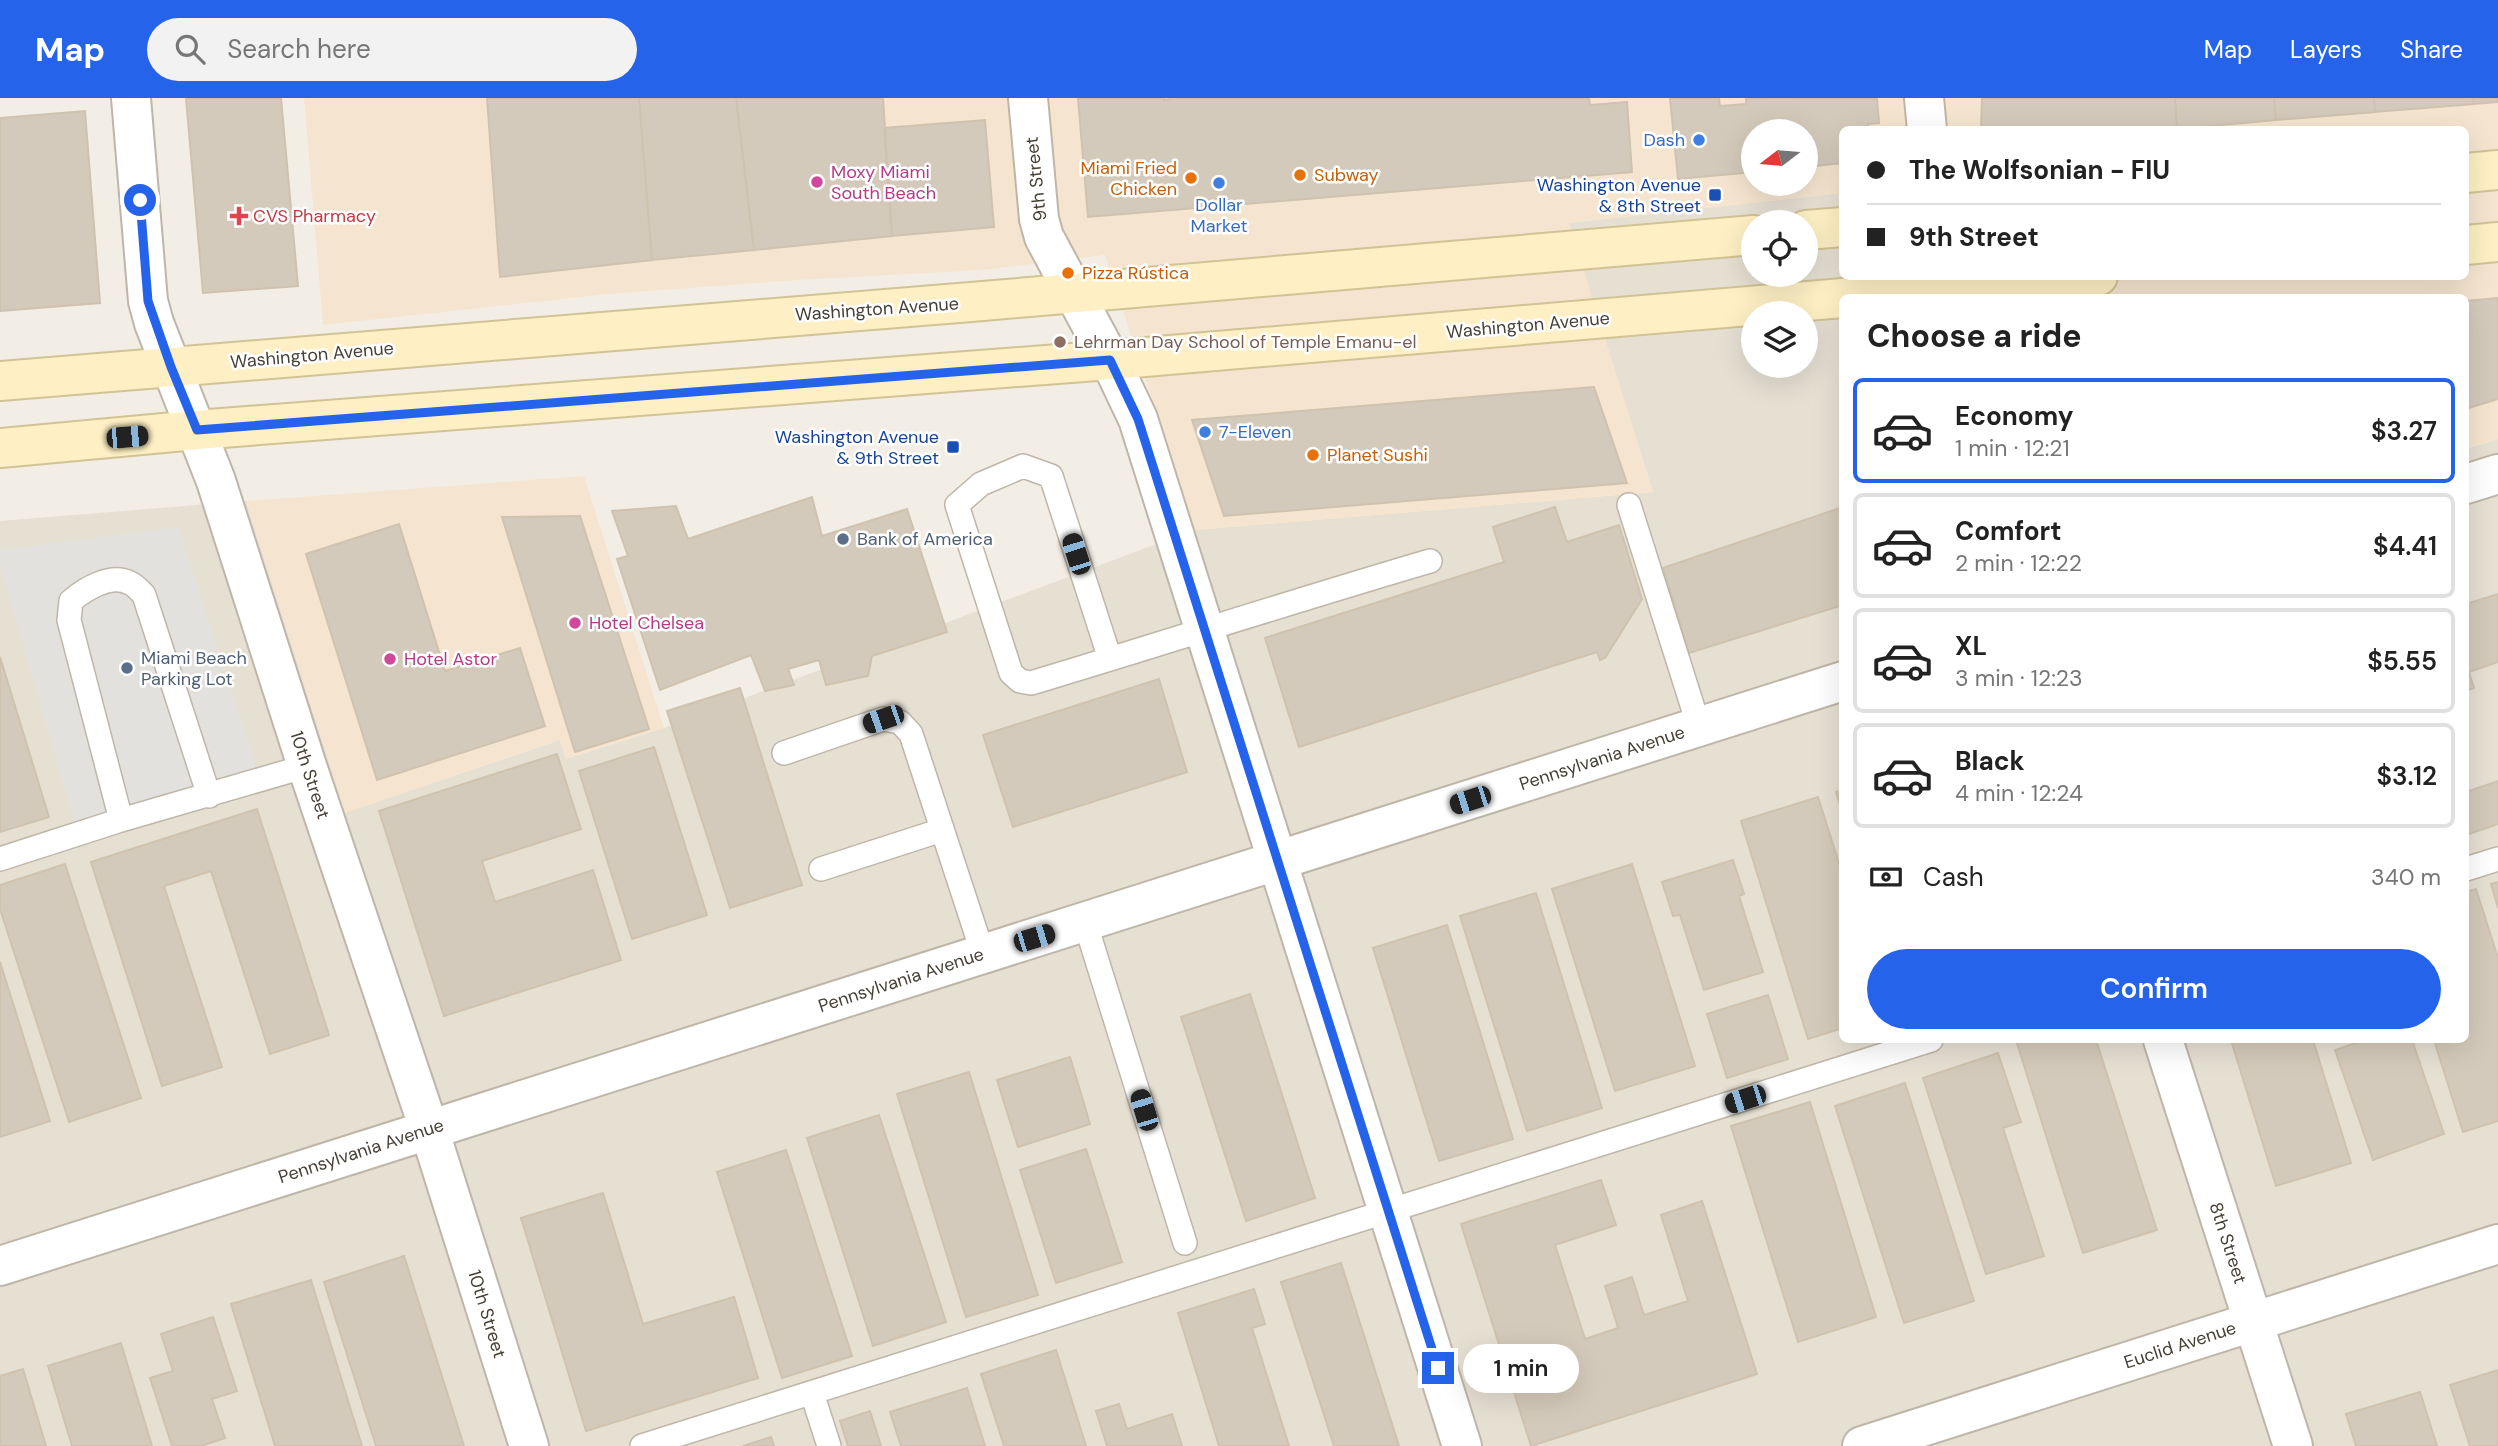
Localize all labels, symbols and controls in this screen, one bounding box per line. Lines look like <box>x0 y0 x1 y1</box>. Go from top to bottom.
search box <box>147 18 637 81</box>
text: Map <box>35 28 105 71</box>
icon: search <box>171 30 209 68</box>
text: Search here <box>227 32 371 66</box>
text: Map <box>2204 34 2252 65</box>
text: Layers <box>2290 34 2362 65</box>
text: Share <box>2400 34 2463 65</box>
north arrow <box>1741 119 1818 196</box>
map controls <box>1741 119 1818 378</box>
place label: Dash <box>1643 128 1685 152</box>
marker: Dash <box>1691 132 1707 148</box>
street label: 9th Street <box>1020 136 1052 222</box>
text: The Wolfsonian - FIU <box>1909 153 2170 187</box>
place label: Miami Fried Chicken <box>1080 156 1177 201</box>
place label: Moxy Miami South Beach <box>831 160 936 205</box>
place label: Subway <box>1314 163 1379 187</box>
marker: Subway <box>1292 167 1308 183</box>
marker: Miami Fried Chicken <box>1183 170 1199 186</box>
place label: Washington Avenue & 8th Street <box>1537 173 1701 218</box>
marker: Moxy Miami South Beach <box>809 174 825 190</box>
marker: Dollar Market <box>1211 175 1227 191</box>
route start <box>124 184 156 216</box>
marker: Washington Avenue & 8th Street <box>1707 187 1723 203</box>
place label: Dollar Market <box>1191 193 1248 238</box>
place label: CVS Pharmacy <box>253 204 376 228</box>
marker: CVS Pharmacy <box>231 208 247 224</box>
button: locate <box>1741 210 1818 287</box>
text: 9th Street <box>1909 220 2039 254</box>
place label: Pizza Rústica <box>1082 261 1189 285</box>
marker: Pizza Rústica <box>1060 265 1076 281</box>
street label: Washington Avenue <box>794 291 960 327</box>
button: layers <box>1741 301 1818 378</box>
street label: Washington Avenue <box>1445 306 1611 344</box>
text: Choose a ride <box>1867 315 2082 357</box>
place label: Lehrman Day School of Temple Emanu-el <box>1074 330 1416 354</box>
marker: Lehrman Day School of Temple Emanu-el <box>1052 334 1068 350</box>
street label: Washington Avenue <box>229 336 395 374</box>
icon: car <box>1871 399 1934 462</box>
text: Economy <box>1955 399 2073 433</box>
text: $3.27 <box>2371 414 2437 448</box>
place label: 7-Eleven <box>1219 420 1291 444</box>
marker: 7-Eleven <box>1197 424 1213 440</box>
car <box>106 425 149 449</box>
place label: Washington Avenue & 9th Street <box>775 425 939 470</box>
text: 1 min · 12:21 <box>1955 433 2070 463</box>
marker: Washington Avenue & 9th Street <box>945 439 961 455</box>
place label: Planet Sushi <box>1327 443 1428 467</box>
marker: Planet Sushi <box>1305 447 1321 463</box>
icon: car <box>1871 514 1934 577</box>
text: Comfort <box>1955 514 2061 548</box>
place label: Bank of America <box>857 527 993 551</box>
text: $4.41 <box>2373 529 2437 563</box>
marker: Bank of America <box>835 531 851 547</box>
car <box>1060 531 1093 577</box>
text: 2 min · 12:22 <box>1955 548 2082 578</box>
place label: Hotel Chelsea <box>589 611 704 635</box>
marker: Hotel Chelsea <box>567 615 583 631</box>
icon: car <box>1871 629 1934 692</box>
text: XL <box>1955 629 1987 663</box>
text: $5.55 <box>2367 644 2437 678</box>
place label: Miami Beach Parking Lot <box>141 646 247 691</box>
place label: Hotel Astor <box>404 647 497 671</box>
marker: Hotel Astor <box>382 651 398 667</box>
marker: Miami Beach Parking Lot <box>119 660 135 676</box>
text: 3 min · 12:23 <box>1955 663 2083 693</box>
car <box>860 702 907 736</box>
street label: Pennsylvania Avenue <box>1516 720 1688 796</box>
street label: 10th Street <box>285 728 335 822</box>
icon: car <box>1871 744 1934 807</box>
text: Black <box>1955 744 2025 778</box>
text: $3.12 <box>2376 759 2437 793</box>
text: 4 min · 12:24 <box>1955 778 2083 808</box>
car <box>1447 784 1494 816</box>
icon: cash <box>1867 858 1905 896</box>
text: Cash <box>1923 860 1984 894</box>
text: 340 m <box>2371 862 2441 892</box>
car <box>1011 922 1058 954</box>
street label: Pennsylvania Avenue <box>815 942 987 1018</box>
button: Confirm <box>1867 949 2441 1029</box>
car <box>1722 1083 1769 1115</box>
car <box>1128 1087 1161 1133</box>
street label: Pennsylvania Avenue <box>275 1113 447 1189</box>
street label: 8th Street <box>2204 1199 2252 1287</box>
street label: 10th Street <box>462 1267 512 1361</box>
street label: Euclid Avenue <box>2121 1316 2239 1374</box>
callout: 1 min <box>1462 1344 1578 1392</box>
route end <box>1422 1352 1454 1384</box>
text: 1 min <box>1494 1353 1548 1383</box>

